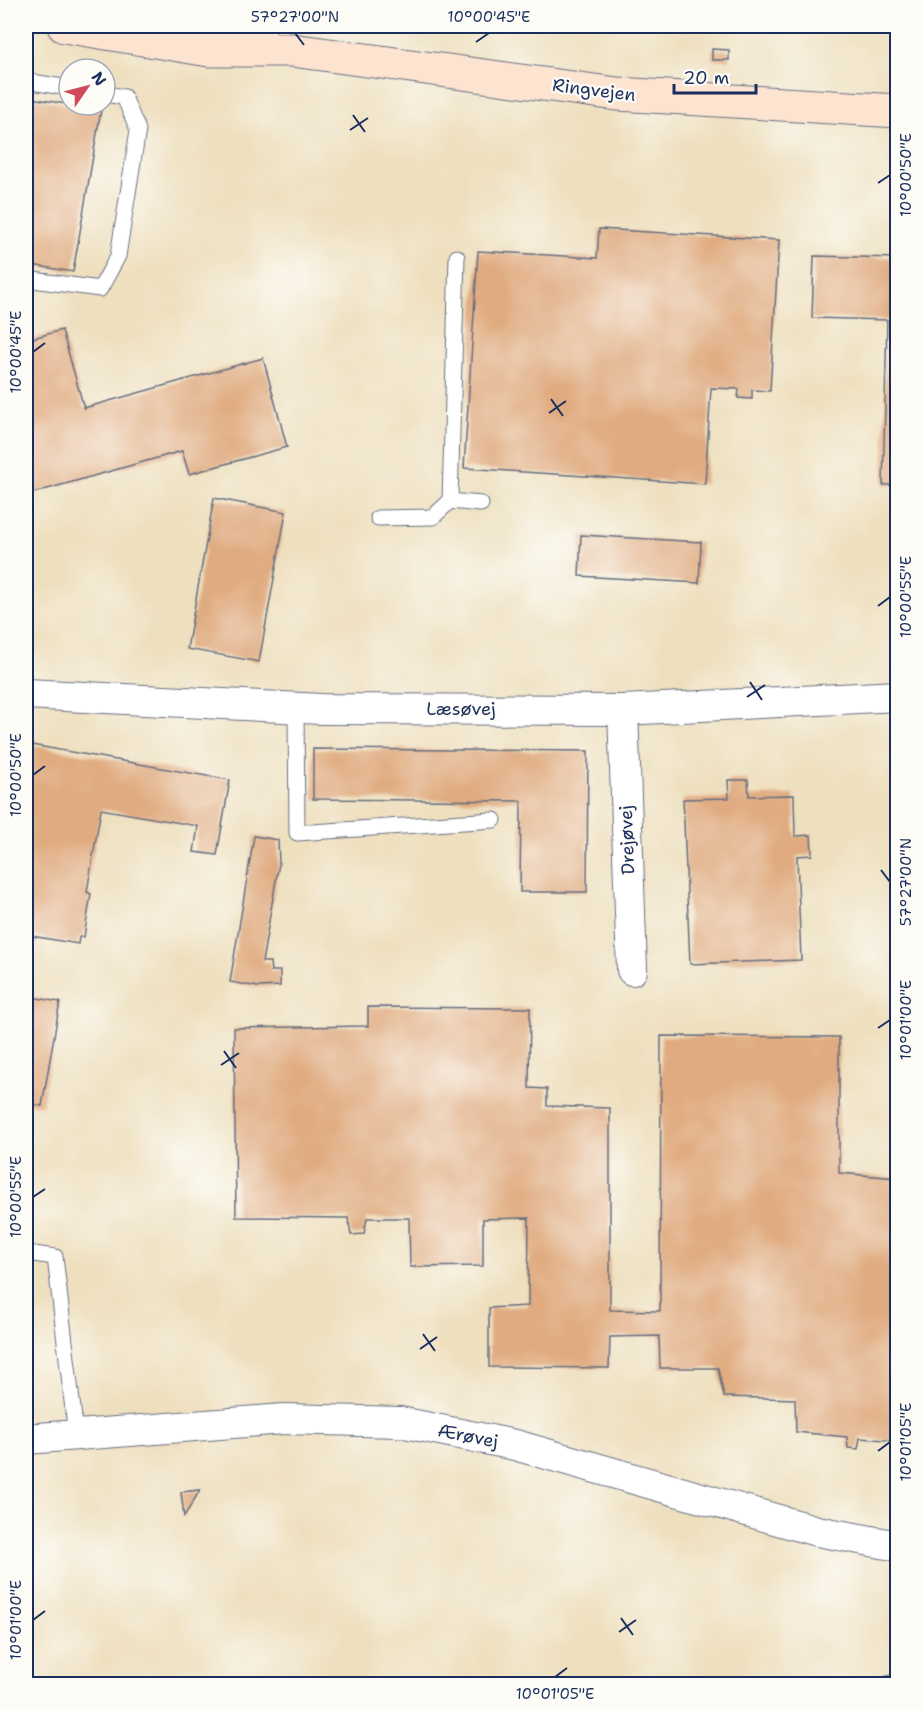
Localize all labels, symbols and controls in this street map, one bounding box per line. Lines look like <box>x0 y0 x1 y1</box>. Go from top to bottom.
text: 57°27'00"N <box>251 7 339 27</box>
text: 10°00'45"E <box>448 7 530 27</box>
north arrow <box>57 57 117 117</box>
scale bar <box>674 57 756 95</box>
text: 20 m <box>683 66 729 90</box>
text: N <box>87 67 111 90</box>
street label: Ringvejen <box>551 73 637 107</box>
text: 10°00'50"E <box>896 133 916 217</box>
text: 10°00'45"E <box>6 311 26 393</box>
text: 10°00'55"E <box>896 556 916 638</box>
street label: Læsøvej <box>426 697 496 721</box>
text: 10°00'50"E <box>6 733 26 817</box>
street label: Drejøvej <box>614 805 640 875</box>
text: 57°27'00"N <box>896 838 916 926</box>
text: 10°01'00"E <box>896 980 916 1060</box>
text: 10°00'55"E <box>6 1156 26 1238</box>
text: 10°01'05"E <box>896 1403 916 1481</box>
street label: Ærøvej <box>436 1418 500 1454</box>
text: 10°01'00"E <box>6 1580 26 1660</box>
text: 10°01'05"E <box>516 1684 594 1704</box>

